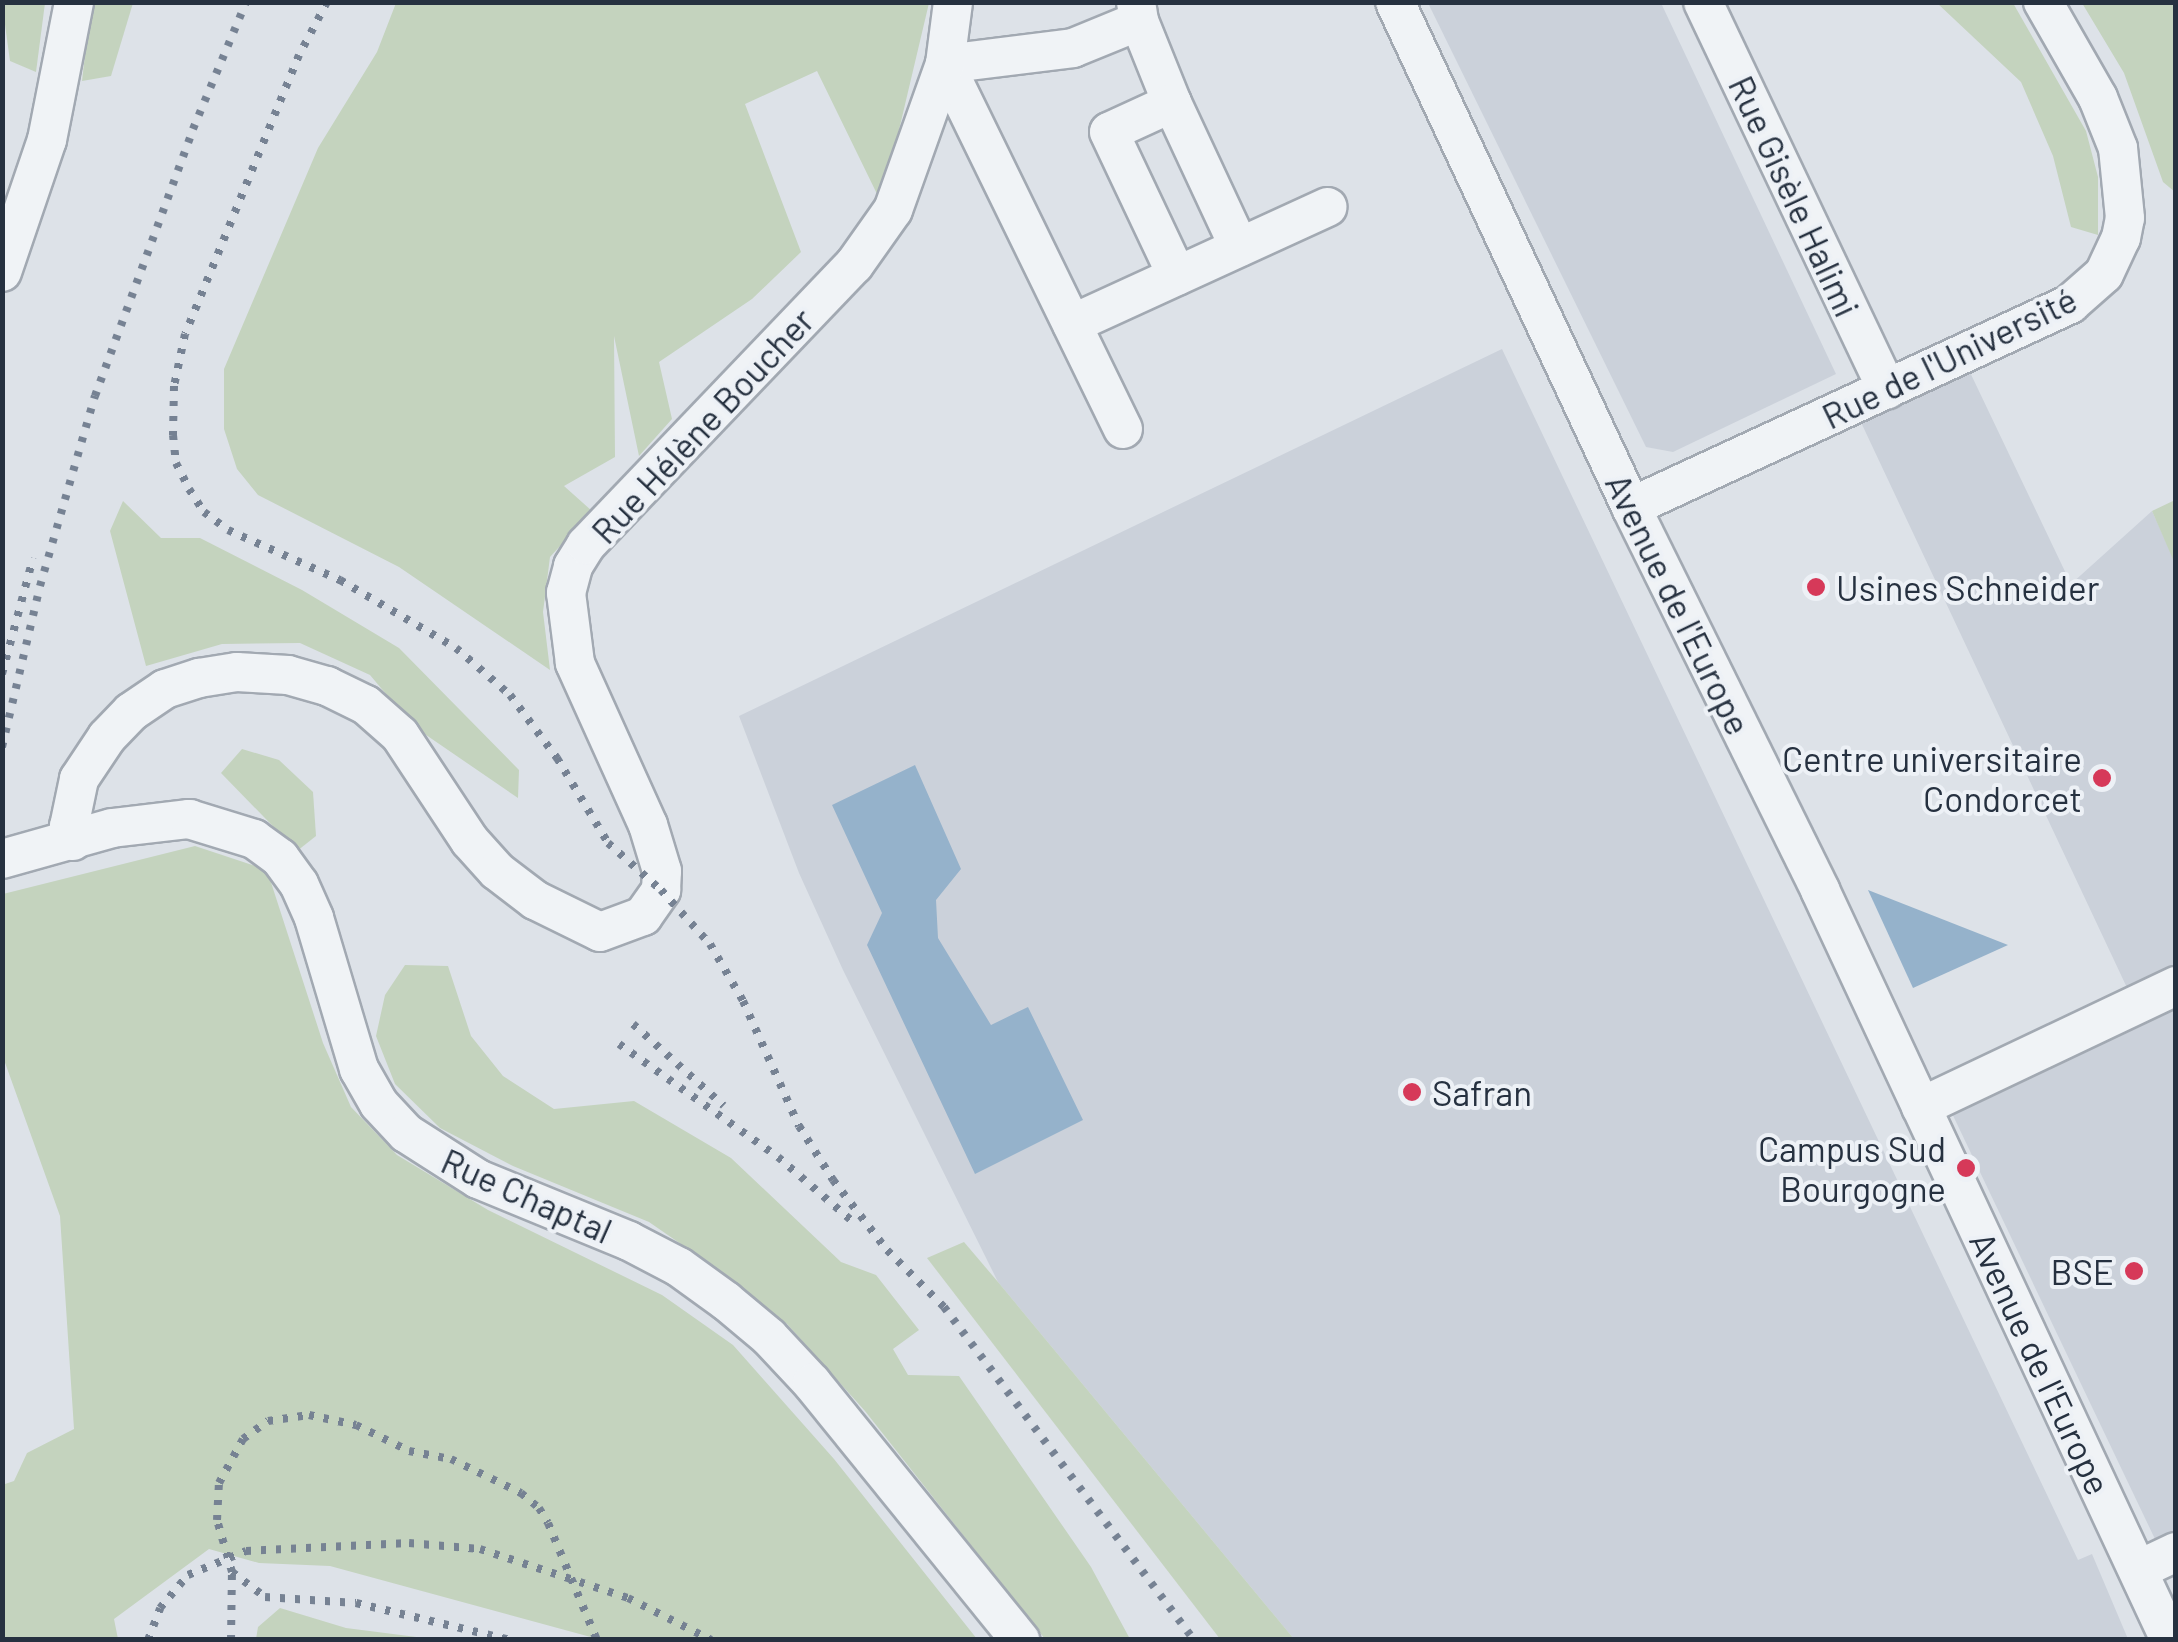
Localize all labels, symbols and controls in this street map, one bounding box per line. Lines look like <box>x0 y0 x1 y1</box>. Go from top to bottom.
street label: Rue Gisèle Halimi <box>1721 69 1869 323</box>
street label: Rue de l'Université <box>1815 277 2083 437</box>
street label: Rue Hélène Boucher <box>582 299 822 551</box>
street label: Avenue de l'Europe <box>1598 467 1760 741</box>
place label: Usines Schneider <box>1836 566 2099 608</box>
marker: Usines Schneider <box>1805 576 1827 598</box>
place label: Centre universitaire Condorcet <box>1782 737 2082 819</box>
marker: Centre universitaire Condorcet <box>2091 767 2113 789</box>
place label: Safran <box>1432 1071 1532 1113</box>
marker: Safran <box>1401 1081 1423 1103</box>
place label: Campus Sud Bourgogne <box>1758 1127 1946 1209</box>
street label: Rue Chaptal <box>435 1139 619 1251</box>
marker: Campus Sud Bourgogne <box>1955 1157 1977 1179</box>
street label: Avenue de l'Europe <box>1962 1225 2120 1501</box>
place label: BSE <box>2050 1250 2114 1292</box>
marker: BSE <box>2123 1260 2145 1282</box>

